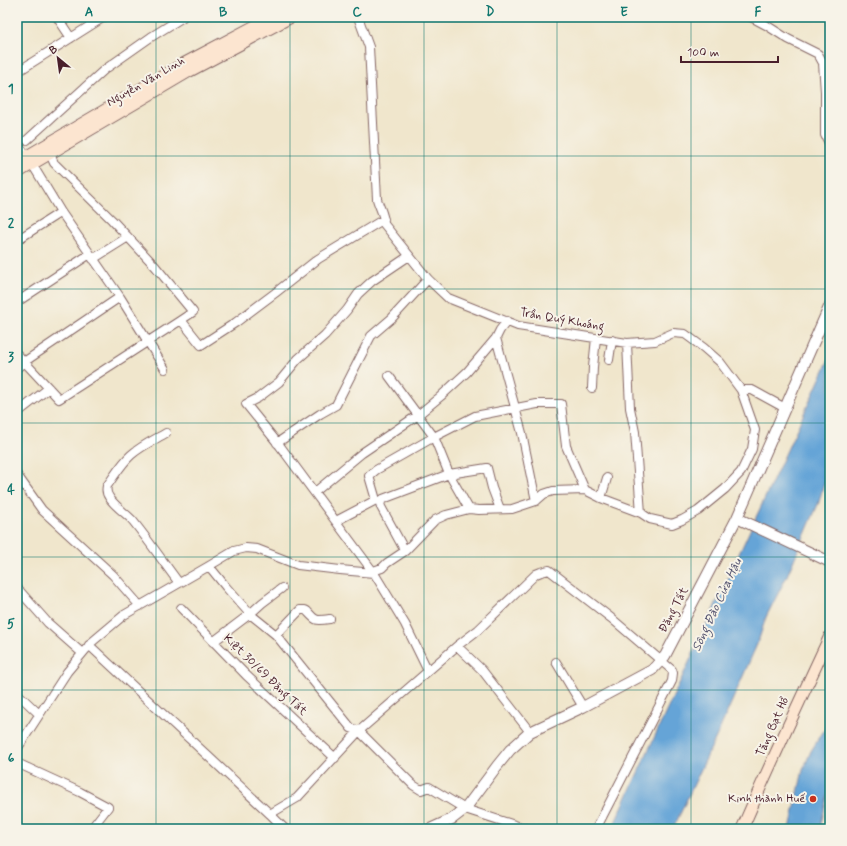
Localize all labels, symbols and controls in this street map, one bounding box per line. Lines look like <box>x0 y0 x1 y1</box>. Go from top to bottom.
text: A <box>85 4 93 21</box>
text: B <box>219 4 228 21</box>
text: C <box>352 4 362 21</box>
text: D <box>486 4 495 21</box>
text: E <box>620 4 628 21</box>
text: F <box>755 4 762 21</box>
north arrow <box>38 38 78 78</box>
scale bar <box>681 38 778 64</box>
text: B <box>47 42 60 58</box>
text: 100 m <box>687 45 719 61</box>
street label: Nguyễn Văn Linh <box>104 53 188 112</box>
text: 1 <box>8 81 14 98</box>
text: 2 <box>8 215 15 232</box>
street label: Trần Quý Khoáng <box>518 305 606 336</box>
text: 3 <box>8 349 14 366</box>
text: 4 <box>7 482 15 499</box>
water label: Sông Đào Cửa Hậu <box>688 555 748 655</box>
street label: Đặng Tất <box>655 584 694 636</box>
text: 5 <box>7 616 15 633</box>
street label: Kiệt 30/69 Đặng Tất <box>219 631 310 720</box>
street label: Tăng Bạt Hổ <box>753 695 794 760</box>
text: 6 <box>8 750 15 767</box>
place label: Kinh thành Huế <box>728 791 805 807</box>
marker: Kinh thành Huế <box>808 794 818 804</box>

